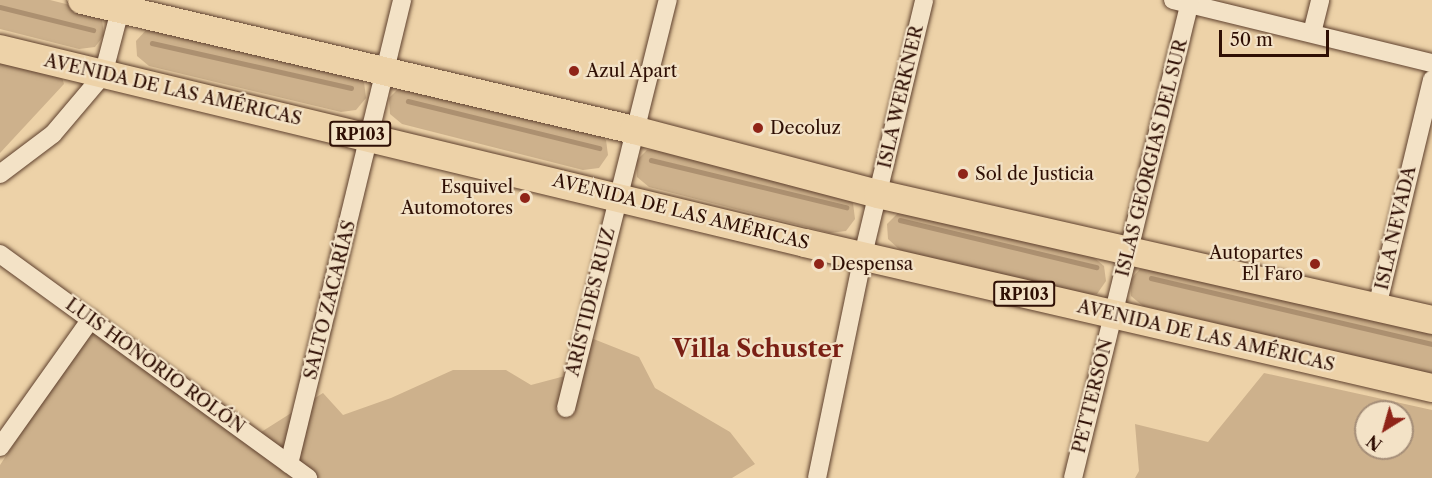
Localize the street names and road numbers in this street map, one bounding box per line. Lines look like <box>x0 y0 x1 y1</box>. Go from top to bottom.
street label: ISLA WERKNER <box>874 23 928 171</box>
street label: ISLAS GEORGIAS DEL SUR <box>1112 37 1192 279</box>
street label: AVENIDA DE LAS AMÉRICAS <box>41 50 305 130</box>
road number: RP103 <box>328 121 392 147</box>
street label: ISLA NEVADA <box>1371 164 1421 292</box>
street label: AVENIDA DE LAS AMÉRICAS <box>550 169 812 255</box>
street label: SALTO ZACARÍAS <box>300 218 360 382</box>
street label: ARÍSTIDES RUIZ <box>562 225 620 379</box>
road number: RP103 <box>992 281 1056 307</box>
street label: LUIS HONORIO ROLÓN <box>61 294 249 438</box>
street label: AVENIDA DE LAS AMÉRICAS <box>1074 296 1338 376</box>
street label: PETTERSON <box>1068 337 1118 455</box>

